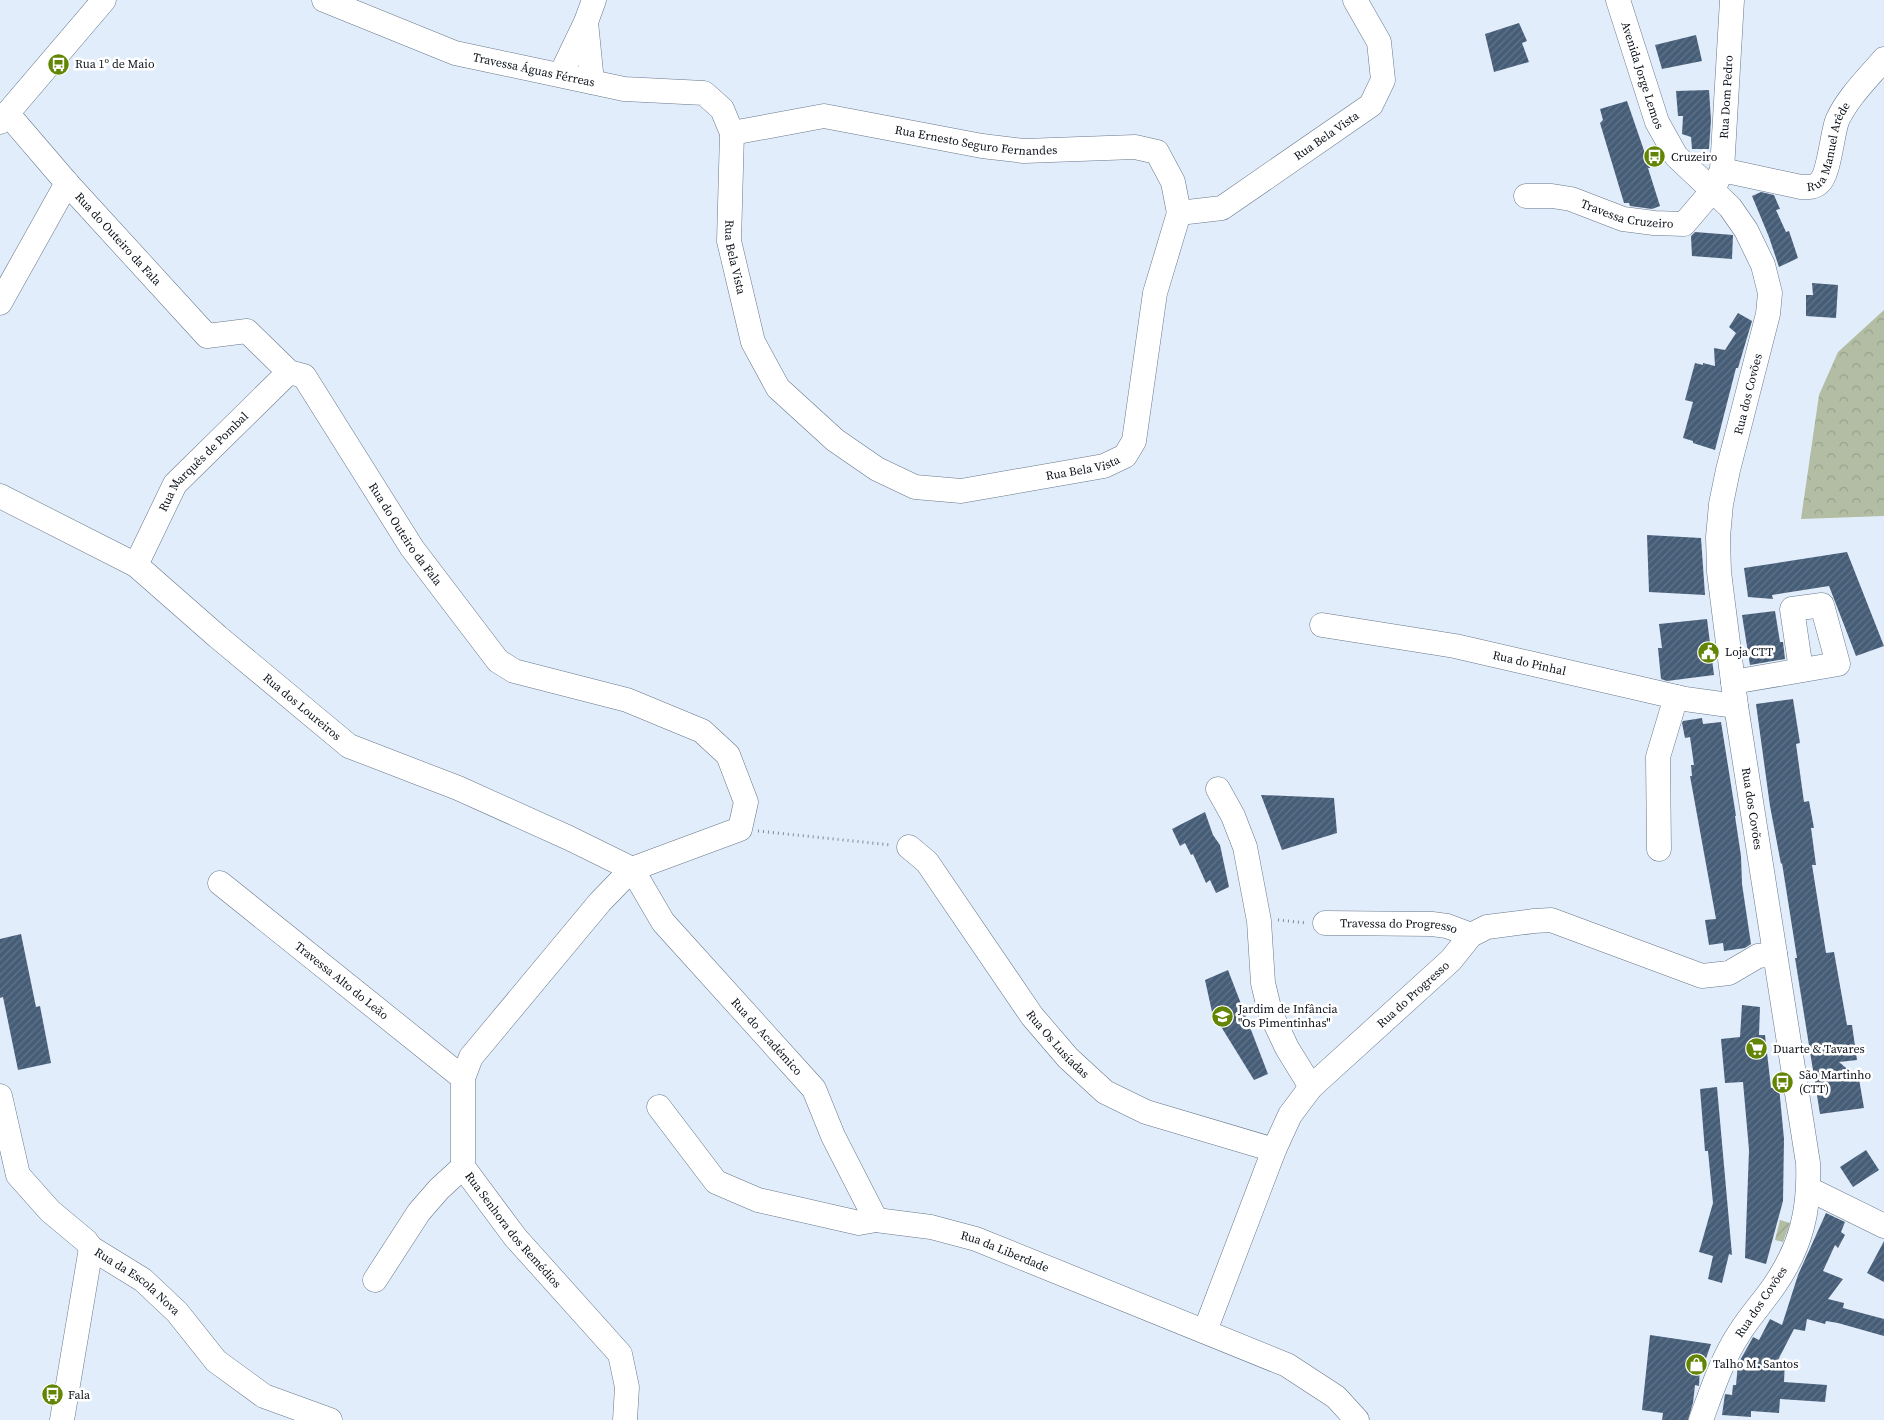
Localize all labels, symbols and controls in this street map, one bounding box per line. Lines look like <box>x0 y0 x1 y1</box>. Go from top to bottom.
street label: Avenida Jorge Lemos <box>1617 19 1667 132</box>
street label: Travessa Águas Férreas <box>471 49 596 91</box>
bus stop icon: Rua 1º de Maio <box>47 52 71 76</box>
street label: Rua Dom Pedro <box>1716 54 1737 139</box>
place label: Rua 1º de Maio <box>75 56 155 72</box>
street label: Rua Manuel Arêde <box>1806 99 1854 195</box>
street label: Rua Bela Vista <box>1291 107 1363 164</box>
street label: Rua Ernesto Seguro Fernandes <box>894 122 1058 159</box>
bus stop icon: Cruzeiro <box>1643 145 1667 169</box>
place label: Cruzeiro <box>1671 149 1718 165</box>
street label: Rua do Outeiro da Fala <box>71 189 166 290</box>
street label: Travessa Cruzeiro <box>1578 196 1674 232</box>
street label: Rua Bela Vista <box>721 220 750 297</box>
street label: Rua dos Covões <box>1730 352 1766 436</box>
street label: Rua Marquês de Pombal <box>155 408 252 514</box>
street label: Rua Bela Vista <box>1045 451 1123 484</box>
street label: Rua do Outeiro da Fala <box>365 480 446 590</box>
public building icon: Loja CTT <box>1697 640 1721 664</box>
place label: Loja CTT <box>1725 644 1774 660</box>
street label: Rua do Pinhal <box>1491 647 1568 679</box>
street label: Rua dos Loureiros <box>260 670 345 744</box>
street label: Rua dos Covões <box>1738 766 1767 851</box>
street label: Travessa do Progresso <box>1340 915 1460 937</box>
street label: Travessa Alto do Leão <box>291 938 392 1023</box>
street label: Rua do Progresso <box>1373 957 1453 1031</box>
street label: Rua do Académico <box>727 994 806 1079</box>
place label: Jardim de Infância "Os Pimentinhas" <box>1237 1001 1339 1031</box>
school or university icon: Jardim de Infância "Os Pimentinhas" <box>1210 1004 1234 1028</box>
street label: Rua Os Lusíadas <box>1022 1007 1093 1082</box>
supermarket icon: Duarte & Tavares <box>1745 1037 1769 1061</box>
place label: Duarte & Tavares <box>1773 1041 1865 1057</box>
place label: São Martinho (CTT) <box>1799 1067 1872 1097</box>
bus stop icon: São Martinho (CTT) <box>1771 1070 1795 1094</box>
street label: Rua Senhora dos Remédios <box>461 1169 565 1291</box>
street label: Rua da Liberdade <box>959 1227 1051 1276</box>
street label: Rua da Escola Nova <box>92 1244 184 1319</box>
street label: Rua dos Covões <box>1731 1263 1791 1341</box>
shop icon: Talho M. Santos <box>1685 1352 1709 1376</box>
place label: Talho M. Santos <box>1713 1356 1798 1372</box>
bus stop icon: Fala <box>40 1383 64 1407</box>
place label: Fala <box>68 1387 91 1403</box>

